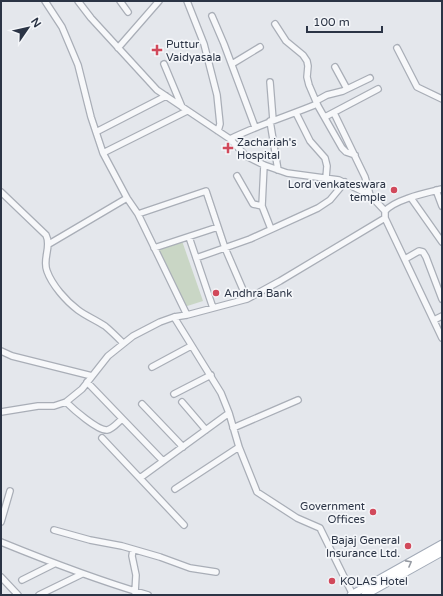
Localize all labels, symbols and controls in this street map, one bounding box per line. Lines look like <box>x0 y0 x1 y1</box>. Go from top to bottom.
north arrow <box>8 8 48 48</box>
scale bar <box>307 8 382 34</box>
text: N <box>28 15 44 30</box>
text: 100 m <box>313 15 350 29</box>
place label: Puttur Vaidyasala <box>166 38 221 64</box>
marker: Puttur Vaidyasala <box>151 44 163 56</box>
place label: Zachariah's Hospital <box>237 136 297 162</box>
marker: Zachariah's Hospital <box>222 142 234 154</box>
place label: Lord venkateswara temple <box>288 178 386 204</box>
marker: Lord venkateswara temple <box>389 185 399 195</box>
place label: Andhra Bank <box>224 287 292 300</box>
marker: Andhra Bank <box>211 288 221 298</box>
place label: Government Offices <box>300 500 365 526</box>
marker: Government Offices <box>368 507 378 517</box>
place label: Bajaj General Insurance Ltd. <box>326 534 400 560</box>
marker: Bajaj General Insurance Ltd. <box>403 541 413 551</box>
one-way arrow <box>405 560 412 567</box>
place label: KOLAS Hotel <box>340 575 408 588</box>
marker: KOLAS Hotel <box>327 576 337 586</box>

